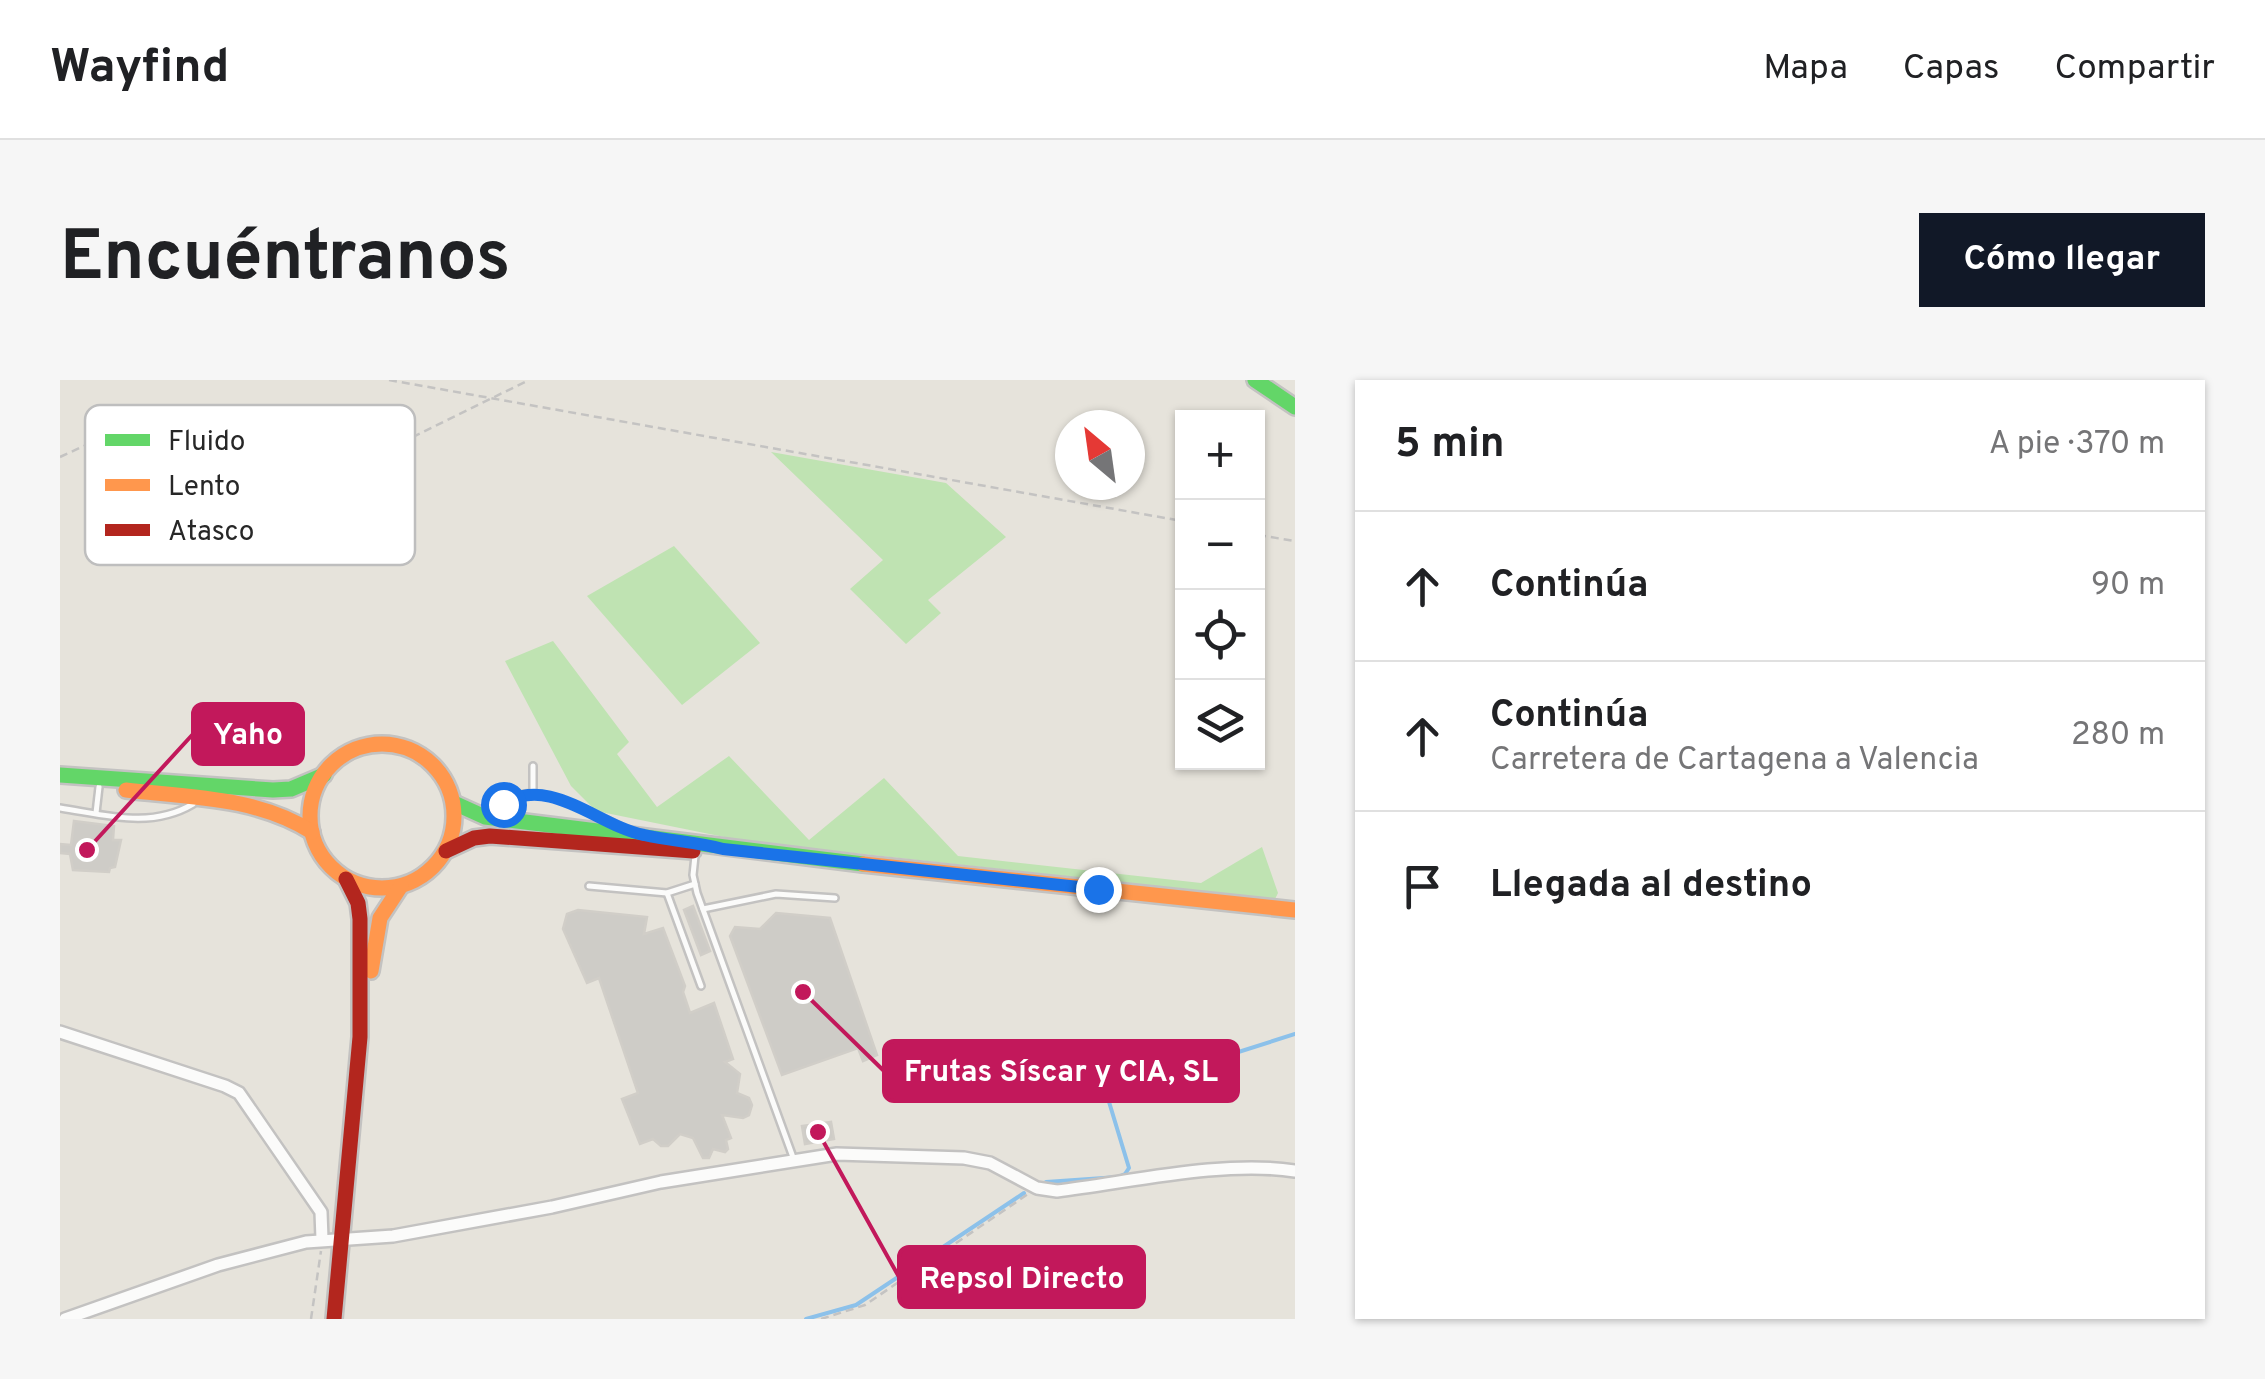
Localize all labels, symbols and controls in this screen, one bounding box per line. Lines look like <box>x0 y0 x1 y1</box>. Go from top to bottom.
text: Wayfind <box>50 39 230 99</box>
text: Mapa <box>1763 47 1848 91</box>
text: Capas <box>1903 47 1999 91</box>
text: Compartir <box>2054 47 2215 91</box>
button: Cómo llegar <box>1919 213 2205 307</box>
text: Encuéntranos <box>60 216 510 305</box>
legend <box>85 405 415 565</box>
north arrow <box>1055 410 1145 500</box>
map controls <box>1175 410 1265 770</box>
button: + <box>1175 410 1265 500</box>
text: 5 min <box>1395 419 1505 472</box>
text: Fluido <box>168 425 245 461</box>
text: A pie · 370 m <box>1989 425 2165 465</box>
text: Lento <box>168 470 240 506</box>
button: − <box>1175 500 1265 590</box>
text: Atasco <box>168 515 254 551</box>
icon: ahead <box>1395 559 1450 614</box>
text: Continúa <box>1490 562 1648 611</box>
text: 90 m <box>2091 566 2165 606</box>
button: locate <box>1175 590 1265 680</box>
button: layers <box>1175 680 1265 770</box>
text: Continúa <box>1490 692 1648 741</box>
callout: Yaho <box>193 704 303 764</box>
icon: ahead <box>1395 709 1450 764</box>
text: 280 m <box>2071 716 2165 756</box>
text: Yaho <box>213 718 283 755</box>
text: Carretera de Cartagena a Valencia <box>1490 741 1979 781</box>
route start <box>481 782 527 828</box>
icon: arrive <box>1395 859 1450 914</box>
text: Llegada al destino <box>1490 862 1812 911</box>
route end <box>1076 867 1122 913</box>
callout: Frutas Síscar y CIA, SL <box>884 1041 1238 1101</box>
text: Frutas Síscar y CIA, SL <box>904 1055 1218 1092</box>
callout: Repsol Directo <box>899 1247 1144 1307</box>
text: Repsol Directo <box>920 1262 1124 1299</box>

